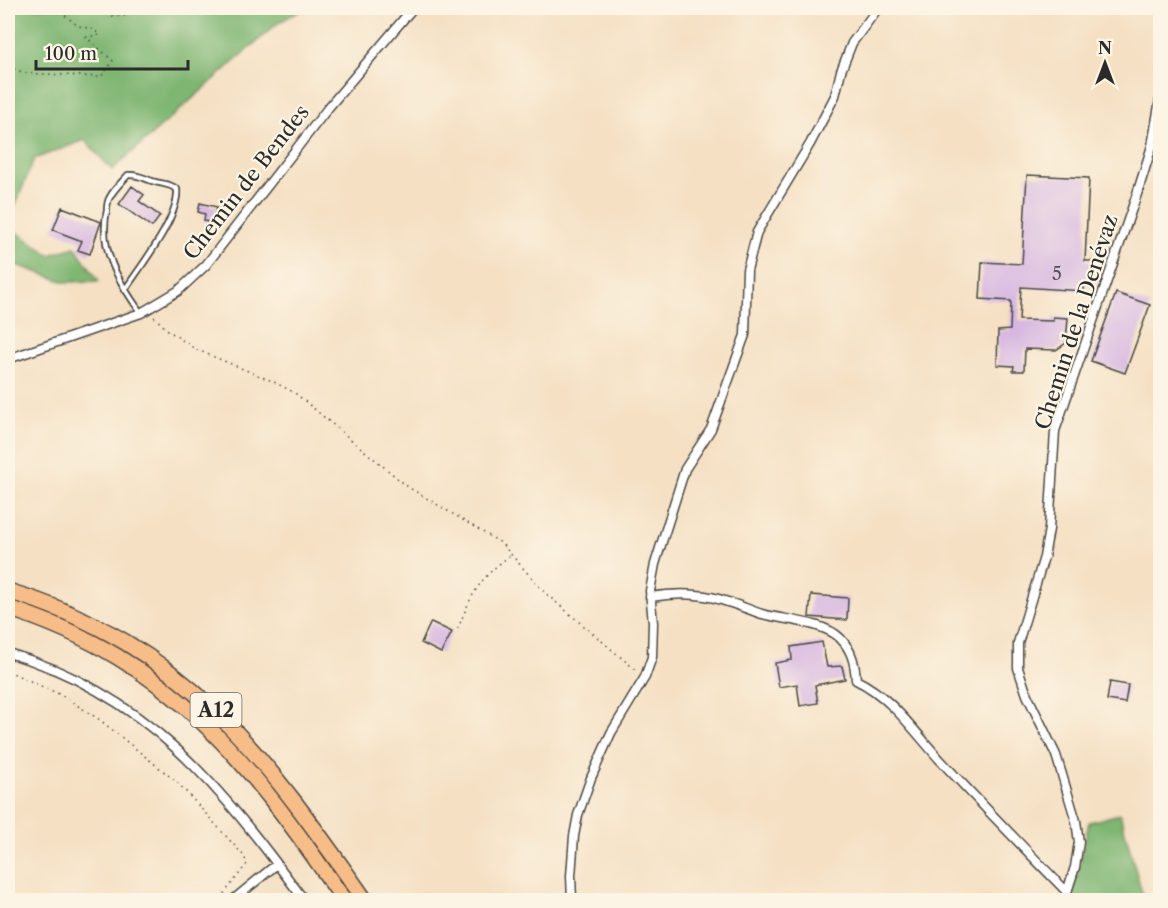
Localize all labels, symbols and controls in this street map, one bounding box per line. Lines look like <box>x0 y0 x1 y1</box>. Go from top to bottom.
scale bar <box>36 33 188 71</box>
north arrow <box>1075 33 1135 93</box>
text: N <box>1098 38 1112 58</box>
text: 100 m <box>45 43 97 65</box>
street label: Chemin de Bendes <box>178 100 314 264</box>
street label: Chemin de la Denévaz <box>1029 211 1123 433</box>
house number: 5 <box>1052 263 1062 285</box>
road number: A12 <box>190 693 242 727</box>

